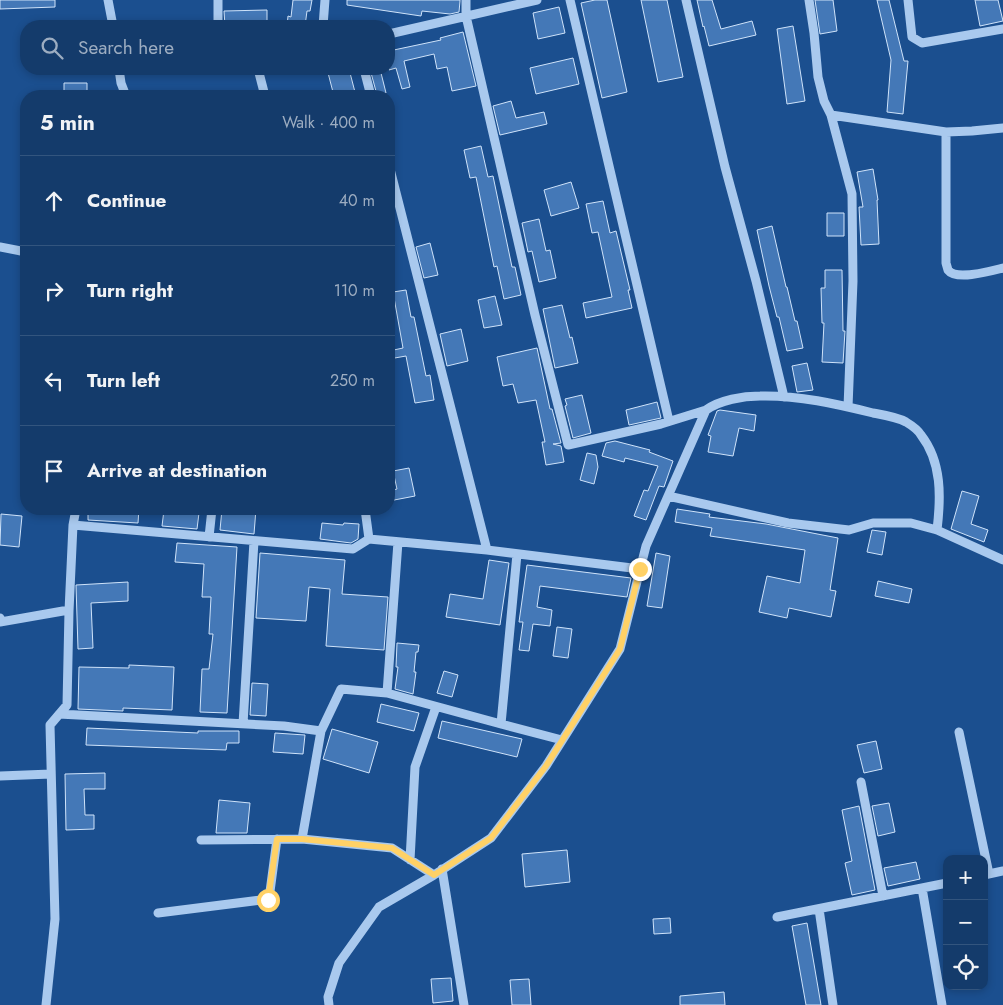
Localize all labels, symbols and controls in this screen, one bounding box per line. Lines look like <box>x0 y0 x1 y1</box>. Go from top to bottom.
search box <box>20 20 395 75</box>
icon: search <box>38 34 66 62</box>
text: Search here <box>78 34 174 61</box>
text: 5 min <box>40 108 95 138</box>
text: Walk · 400 m <box>282 111 375 134</box>
icon: ahead <box>40 187 68 215</box>
text: Continue <box>87 187 166 214</box>
text: 40 m <box>339 189 375 212</box>
icon: right <box>40 277 68 305</box>
text: Turn right <box>87 277 173 304</box>
text: 110 m <box>334 279 375 302</box>
icon: left <box>40 367 68 395</box>
text: Turn left <box>87 367 160 394</box>
text: 250 m <box>330 369 375 392</box>
icon: arrive <box>40 457 68 485</box>
text: Arrive at destination <box>87 457 267 484</box>
route end <box>629 558 652 581</box>
map controls <box>943 855 988 990</box>
button: + <box>943 855 988 900</box>
route start <box>257 889 280 912</box>
button: − <box>943 900 988 945</box>
button: locate <box>943 945 988 990</box>

